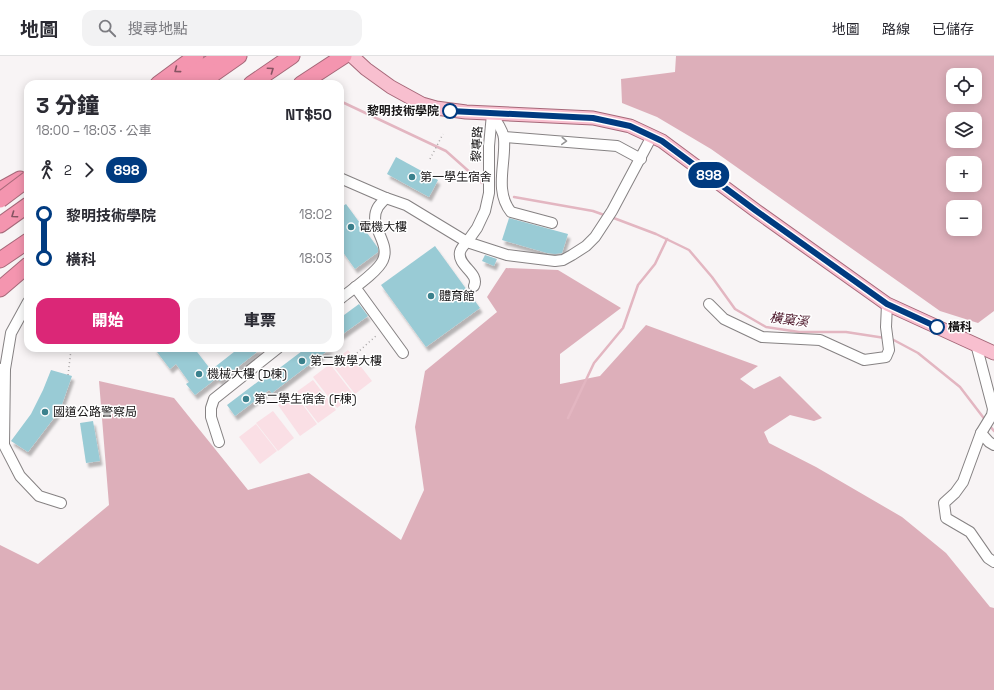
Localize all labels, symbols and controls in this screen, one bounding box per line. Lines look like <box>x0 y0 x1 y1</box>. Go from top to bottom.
search box <box>82 10 362 46</box>
text: 地圖 <box>20 17 58 42</box>
icon: search <box>96 17 118 39</box>
text: 搜尋地點 <box>128 19 188 38</box>
text: 地圖 <box>832 20 860 38</box>
text: 路線 <box>882 20 910 38</box>
text: 已儲存 <box>932 20 974 38</box>
one-way arrow <box>174 65 181 72</box>
one-way arrow <box>267 68 274 75</box>
map controls <box>946 68 982 236</box>
button: locate <box>946 68 982 104</box>
text: 3 分鐘 <box>36 91 99 119</box>
place label: 黎明技術學院 <box>367 103 439 119</box>
marker: 黎明技術學院 <box>442 103 458 119</box>
text: NT$50 <box>285 105 332 124</box>
button: layers <box>946 112 982 148</box>
text: 18:00 – 18:03 · 公車 <box>36 122 151 139</box>
street label: 黎專路 <box>468 126 486 162</box>
one-way arrow <box>561 137 567 146</box>
button: + <box>946 156 982 192</box>
icon: walk <box>36 159 58 181</box>
icon: forward <box>78 159 100 181</box>
text: 898 <box>114 161 139 179</box>
text: 2 <box>64 162 72 179</box>
line badge: 898 <box>686 162 732 188</box>
text: 898 <box>696 166 722 184</box>
place label: 第一學生宿舍 <box>420 169 492 185</box>
marker: 第一學生宿舍 <box>407 172 417 182</box>
button: − <box>946 200 982 236</box>
text: 黎明技術學院 <box>66 206 156 225</box>
text: 18:02 <box>299 206 332 223</box>
one-way arrow <box>11 210 18 218</box>
place label: 電機大樓 <box>359 219 407 235</box>
marker: 電機大樓 <box>346 222 356 232</box>
text: 橫科 <box>66 250 96 269</box>
text: 18:03 <box>299 250 332 267</box>
place label: 體育館 <box>439 288 475 304</box>
marker: 體育館 <box>426 291 436 301</box>
button: 開始 <box>36 298 180 344</box>
button: 車票 <box>188 298 332 344</box>
water label: 橫窠溪 <box>769 309 811 331</box>
marker: 橫科 <box>929 319 945 335</box>
place label: 橫科 <box>948 319 972 335</box>
place label: 第二教學大樓 <box>310 353 382 369</box>
marker: 第二教學大樓 <box>297 356 307 366</box>
place label: 機械大樓 (D棟) <box>207 366 287 382</box>
marker: 機械大樓 (D棟) <box>194 369 204 379</box>
place label: 第二學生宿舍 (F棟) <box>254 391 357 407</box>
marker: 第二學生宿舍 (F棟) <box>241 394 251 404</box>
place label: 國道公路警察局 <box>53 404 137 420</box>
marker: 國道公路警察局 <box>40 407 50 417</box>

